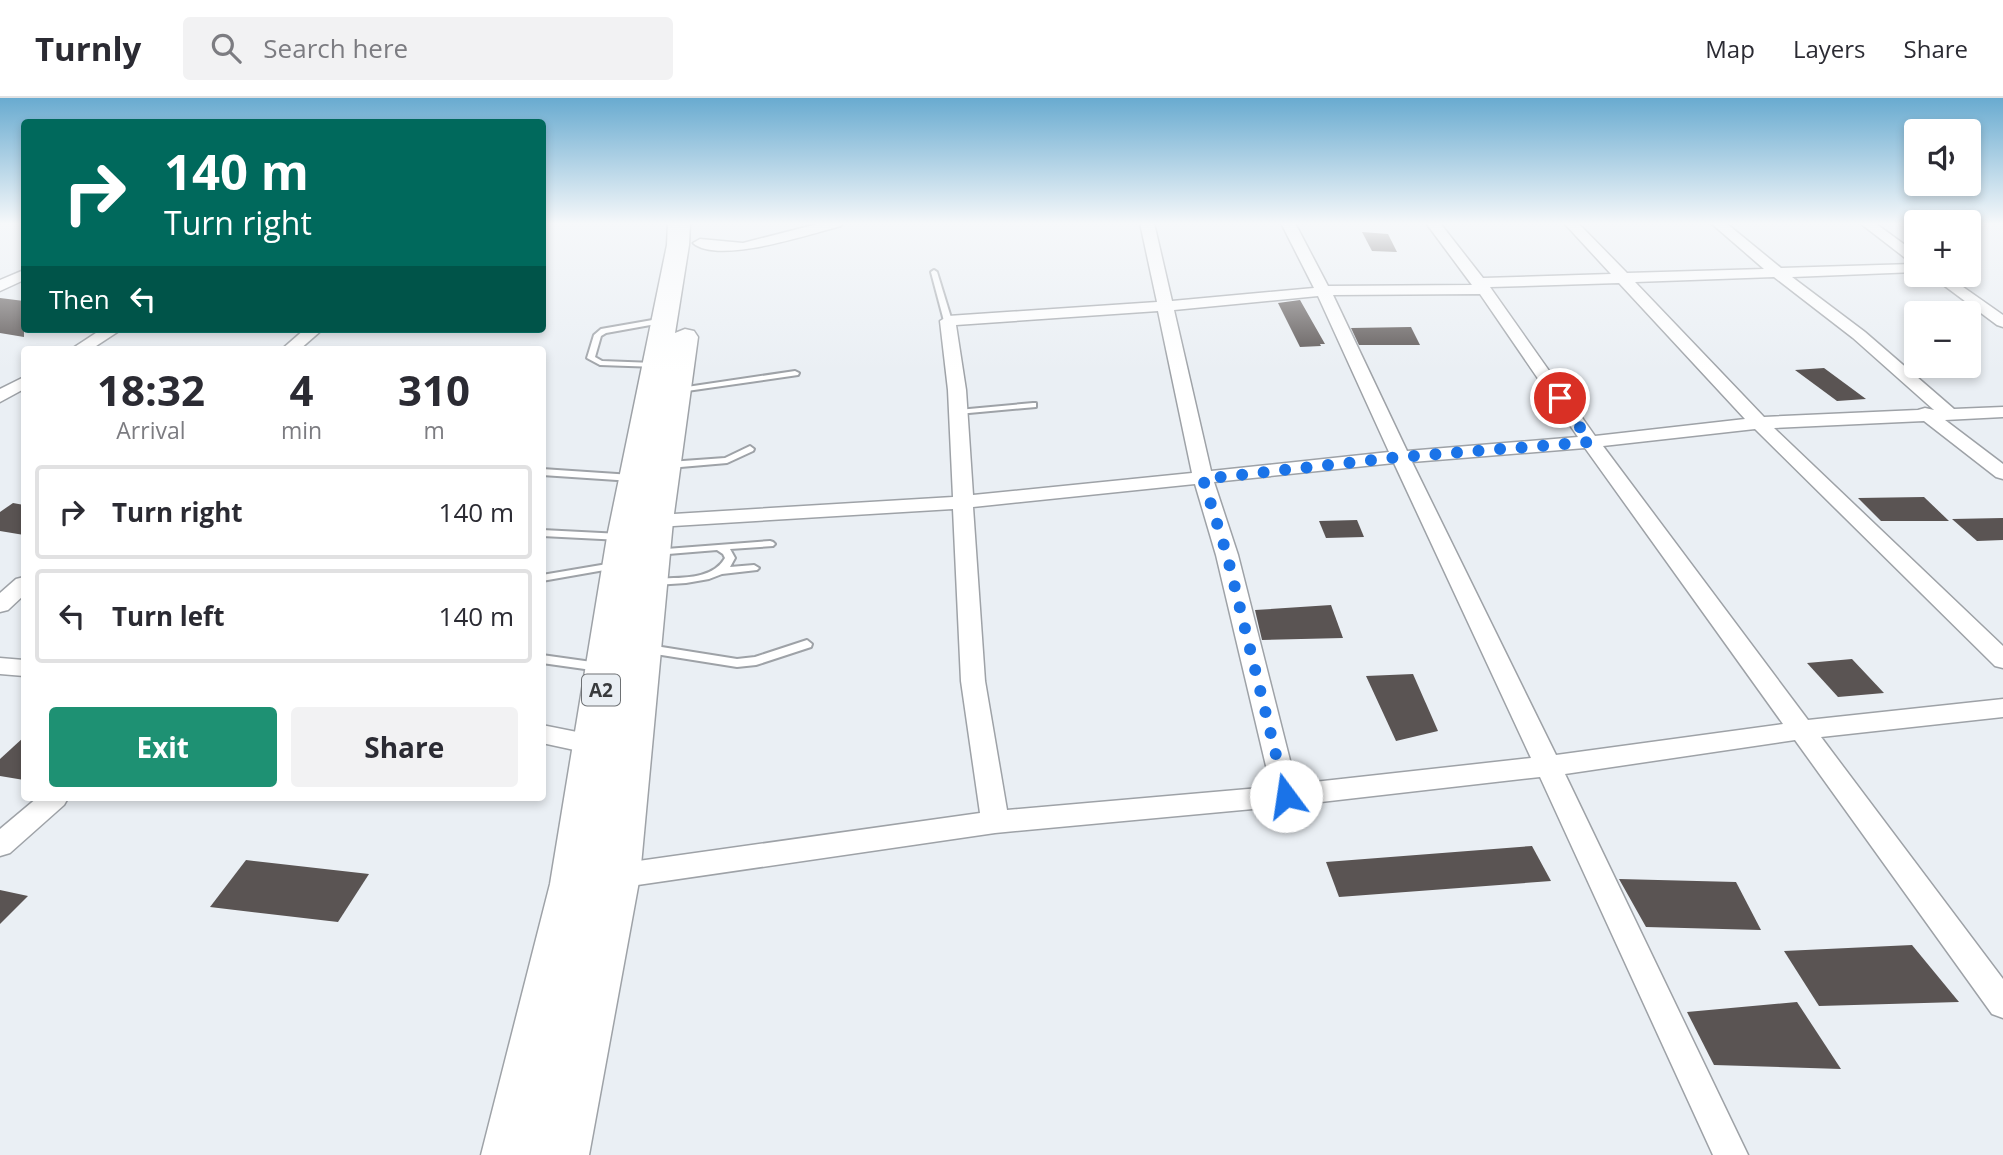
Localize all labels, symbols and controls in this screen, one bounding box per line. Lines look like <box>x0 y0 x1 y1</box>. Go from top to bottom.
search box <box>183 17 673 80</box>
text: Turnly <box>35 26 141 71</box>
icon: search <box>207 29 245 67</box>
text: Search here <box>263 30 408 66</box>
text: Map <box>1705 32 1755 65</box>
text: Layers <box>1793 32 1866 65</box>
text: Share <box>1904 32 1968 65</box>
map controls <box>1904 119 1981 378</box>
button: sound <box>1904 119 1981 196</box>
text: 140 m <box>164 138 309 204</box>
icon: right <box>49 147 140 238</box>
text: Turn right <box>164 201 312 244</box>
button: + <box>1904 210 1981 287</box>
icon: left <box>124 280 162 318</box>
text: Then <box>49 281 110 317</box>
button: − <box>1904 301 1981 378</box>
text: 18:32 <box>97 361 205 418</box>
text: 4 <box>289 361 314 418</box>
text: 310 <box>398 361 470 418</box>
pin <box>1530 368 1590 428</box>
icon: arrive <box>1541 379 1579 417</box>
text: Arrival <box>116 414 186 446</box>
text: min <box>281 414 322 446</box>
text: m <box>423 414 445 446</box>
icon: right <box>53 493 91 531</box>
text: Turn right <box>112 494 243 530</box>
text: 140 m <box>439 494 514 530</box>
icon: left <box>53 597 91 635</box>
text: Turn left <box>112 598 224 634</box>
text: 140 m <box>439 598 514 634</box>
road number: A2 <box>582 674 620 706</box>
button: Exit <box>49 707 277 787</box>
button: Share <box>291 707 518 787</box>
position arrow <box>1249 759 1323 833</box>

